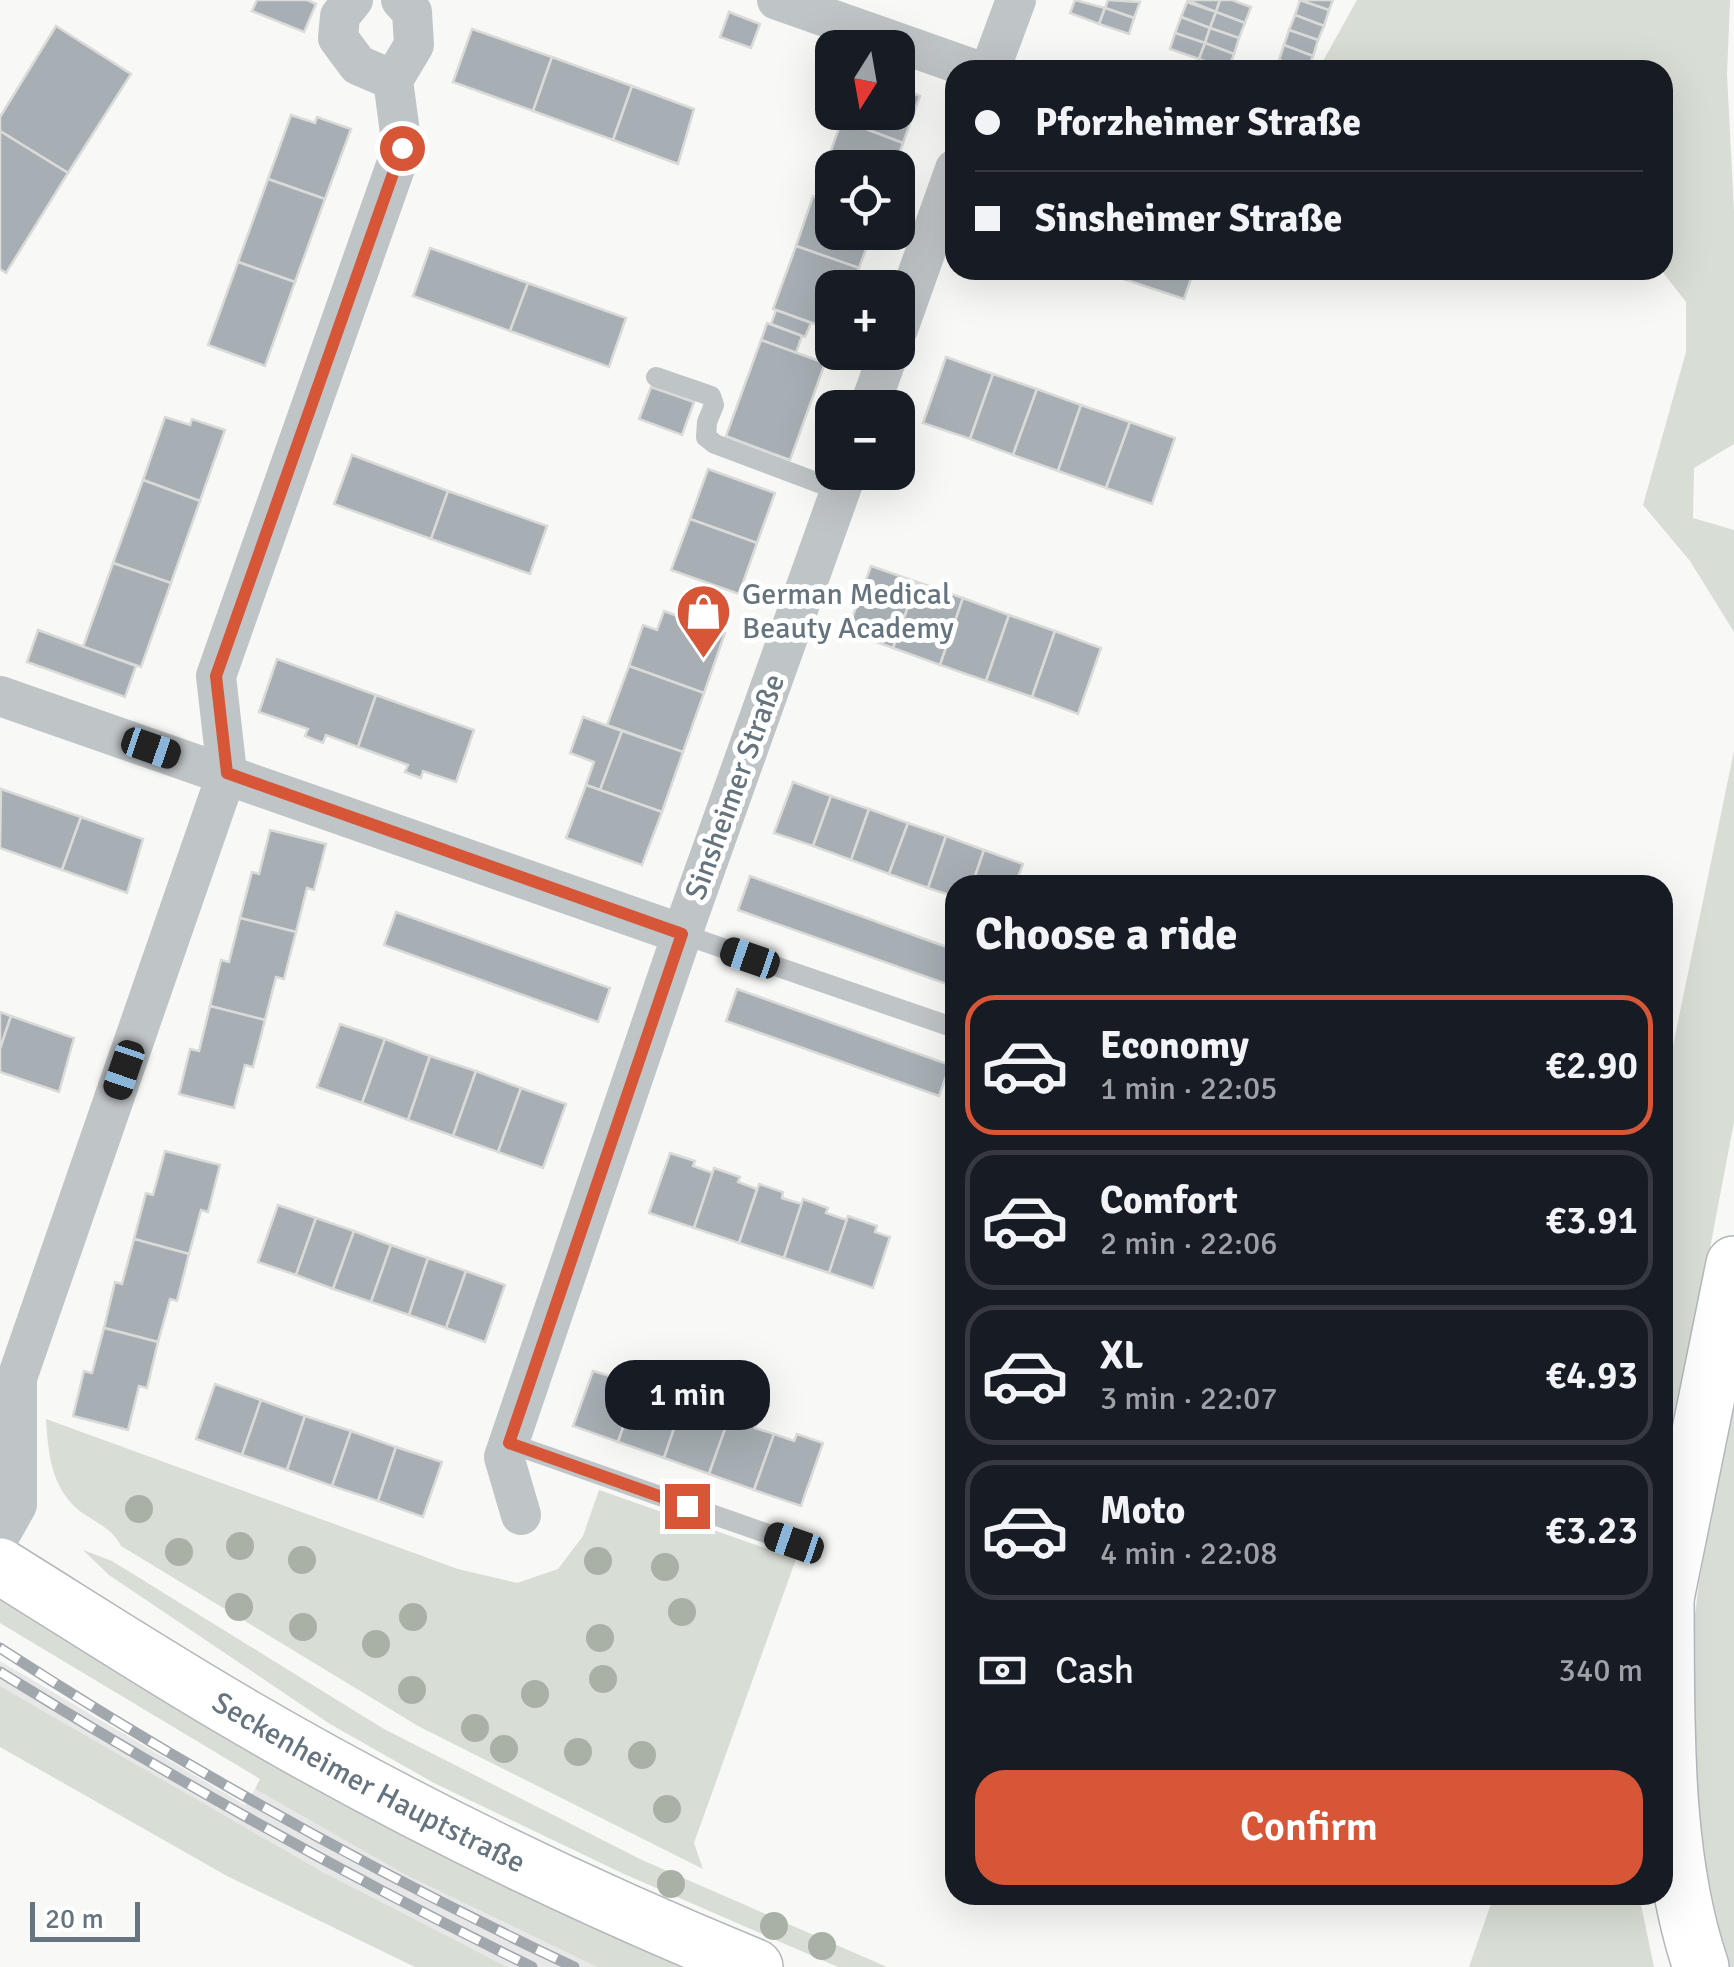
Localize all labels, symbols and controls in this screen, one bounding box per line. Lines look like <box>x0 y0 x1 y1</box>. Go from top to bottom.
north arrow <box>815 30 915 130</box>
map controls <box>815 30 915 490</box>
text: Pforzheimer Straße <box>1035 99 1361 146</box>
route start <box>380 126 425 171</box>
button: locate <box>815 150 915 250</box>
text: Sinsheimer Straße <box>1035 195 1342 242</box>
button: + <box>815 270 915 370</box>
button: − <box>815 390 915 490</box>
place label: German Medical Beauty Academy <box>742 576 954 647</box>
shop icon: German Medical Beauty Academy <box>673 581 733 660</box>
street label: Sinsheimer Straße <box>677 669 793 905</box>
car <box>118 724 184 772</box>
text: Choose a ride <box>975 907 1238 962</box>
car <box>717 934 783 982</box>
icon: car <box>980 1020 1070 1110</box>
text: Economy <box>1100 1022 1249 1069</box>
car <box>100 1037 148 1103</box>
text: €2.90 <box>1545 1042 1638 1089</box>
text: 1 min · 22:05 <box>1100 1069 1278 1108</box>
icon: car <box>980 1175 1070 1265</box>
text: Comfort <box>1100 1177 1238 1224</box>
text: €3.91 <box>1545 1197 1638 1244</box>
text: 2 min · 22:06 <box>1100 1224 1278 1263</box>
icon: car <box>980 1330 1070 1420</box>
text: XL <box>1100 1332 1143 1379</box>
text: €4.93 <box>1545 1352 1638 1399</box>
callout: 1 min <box>604 1361 770 1431</box>
text: 1 min <box>649 1375 726 1414</box>
text: 3 min · 22:07 <box>1100 1379 1278 1418</box>
route end <box>665 1484 710 1529</box>
icon: car <box>980 1485 1070 1575</box>
text: Moto <box>1100 1487 1185 1534</box>
text: €3.23 <box>1545 1507 1638 1554</box>
car <box>761 1519 827 1567</box>
text: 4 min · 22:08 <box>1100 1534 1278 1573</box>
icon: cash <box>975 1643 1030 1698</box>
text: Cash <box>1055 1647 1134 1694</box>
text: 340 m <box>1559 1651 1643 1690</box>
street label: Seckenheimer Hauptstraße <box>206 1684 531 1881</box>
button: Confirm <box>975 1770 1643 1885</box>
scale bar <box>30 1897 140 1942</box>
text: 20 m <box>45 1902 104 1936</box>

